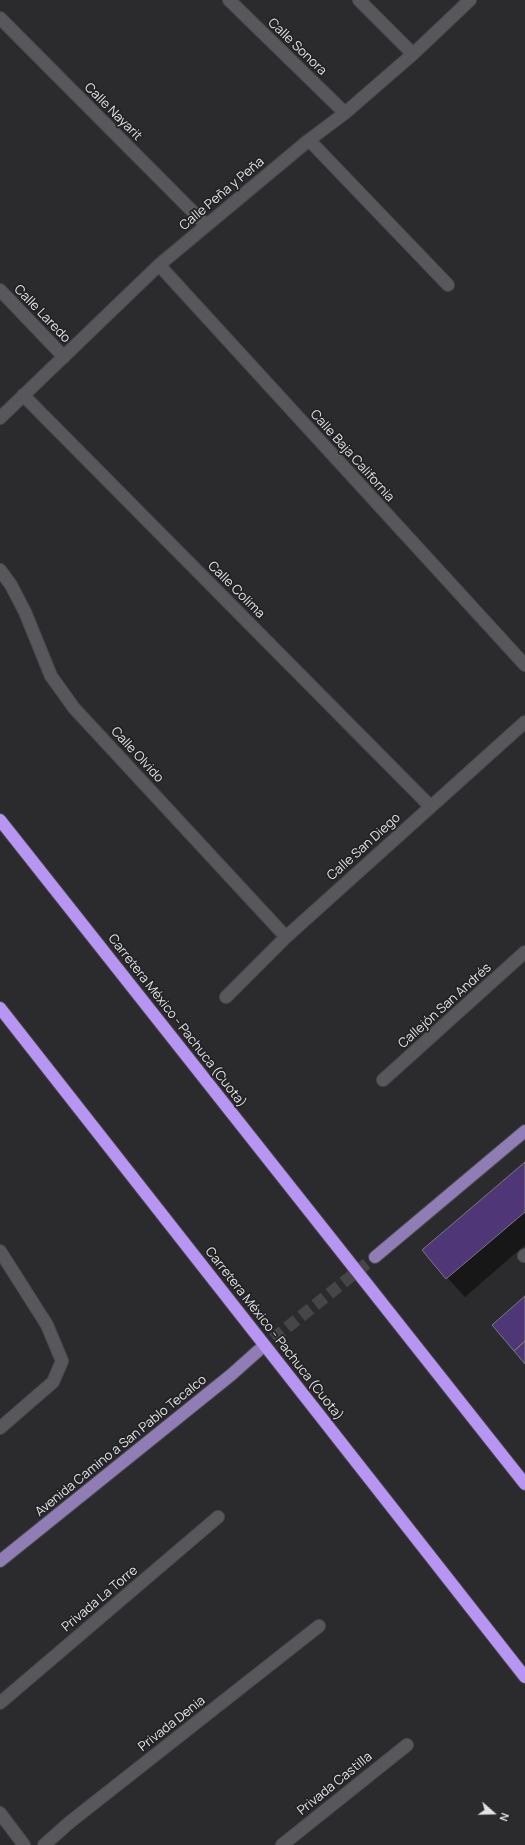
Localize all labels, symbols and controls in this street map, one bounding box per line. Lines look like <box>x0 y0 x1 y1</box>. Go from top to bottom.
street label: Calle Sonora <box>264 15 330 79</box>
street label: Calle Nayarit <box>81 80 145 144</box>
street label: Calle Peña y Peña <box>177 154 267 234</box>
street label: Calle Laredo <box>11 282 73 346</box>
street label: Calle Baja California <box>307 407 397 505</box>
street label: Calle Colima <box>204 558 268 622</box>
street label: Calle Olvido <box>107 724 167 786</box>
street label: Calle San Diego <box>324 810 404 884</box>
street label: Carretera México - Pachuca (Cuota) <box>105 931 249 1111</box>
street label: Callejón San Andrés <box>395 960 495 1052</box>
street label: Carretera México - Pachuca (Cuota) <box>202 1244 346 1424</box>
street label: Avenida Camino a San Pablo Tecalco <box>32 1372 210 1520</box>
street label: Privada La Torre <box>59 1563 141 1635</box>
street label: Privada Denia <box>135 1693 209 1755</box>
street label: Privada Castilla <box>295 1749 375 1819</box>
north arrow <box>473 1793 513 1833</box>
text: N <box>496 1811 513 1824</box>

